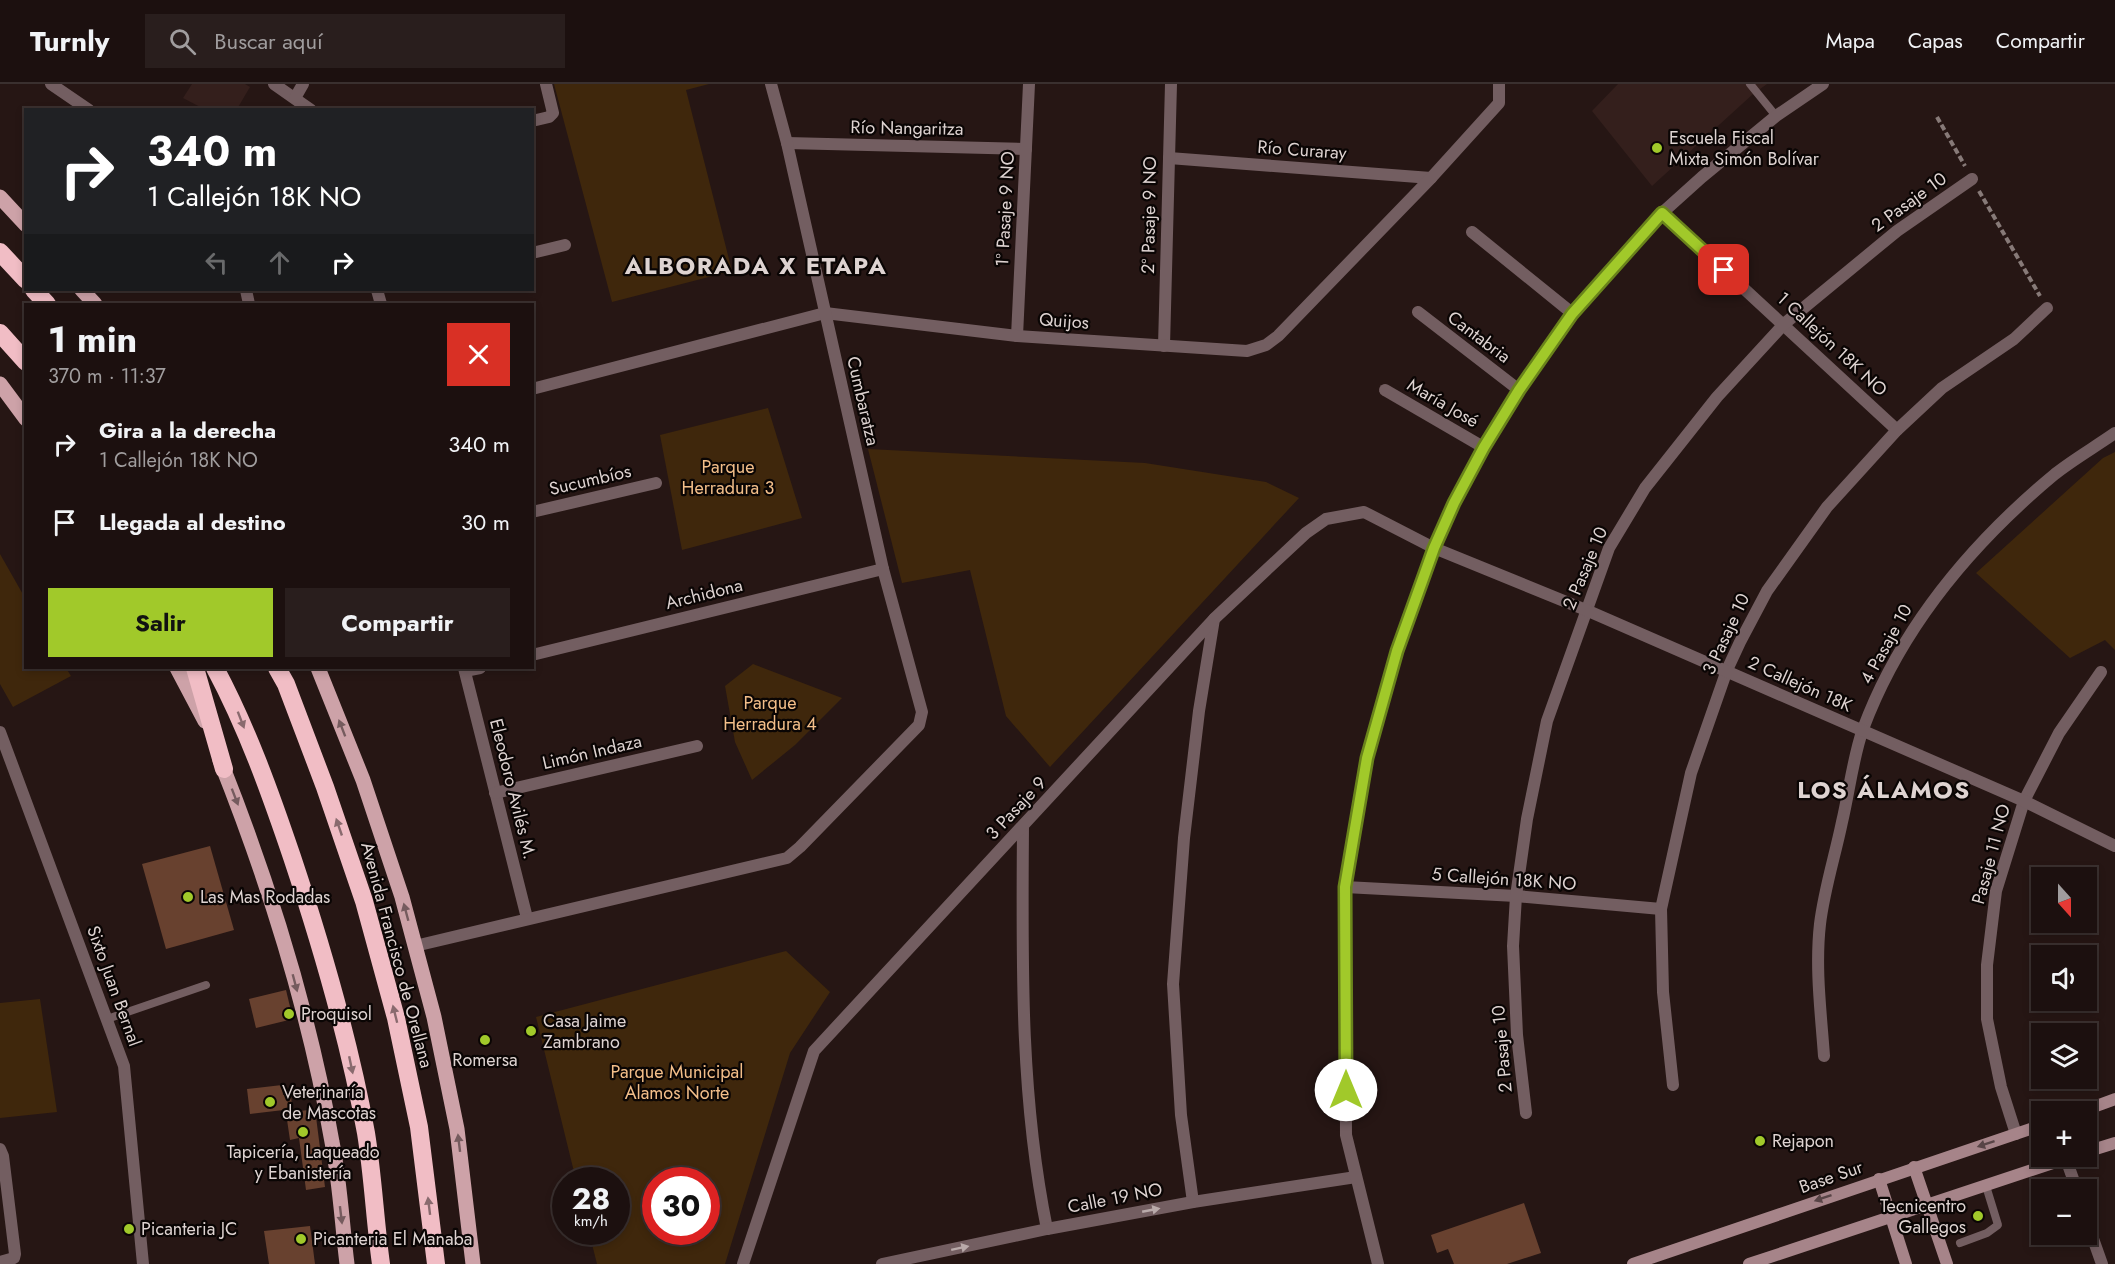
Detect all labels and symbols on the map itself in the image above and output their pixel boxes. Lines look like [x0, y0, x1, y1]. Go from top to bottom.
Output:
street label: Río Nangaritza [850, 114, 964, 142]
place label: Escuela Fiscal Mixta Simón Bolívar [1669, 125, 1820, 172]
street label: Río Curaray [1257, 134, 1348, 166]
marker: Escuela Fiscal Mixta Simón Bolívar [1650, 141, 1664, 155]
street label: 1º Pasaje 9 NO [989, 151, 1021, 267]
street label: 2º Pasaje 9 NO [1135, 156, 1163, 274]
street label: 2 Pasaje 10 [1866, 166, 1952, 238]
pin [1698, 244, 1749, 295]
district label: ALBORADA X ETAPA [624, 248, 887, 283]
street label: 1 Callejón 18K NO [1771, 286, 1893, 402]
street label: Cantabria [1442, 305, 1516, 369]
street label: Quijos [1038, 306, 1090, 336]
street label: Cumbaratza [840, 354, 886, 448]
street label: María José [1402, 372, 1484, 434]
park label: Parque Herradura 3 [682, 454, 775, 501]
street label: Sucumbíos [546, 458, 634, 502]
street label: 2 Pasaje 10 [1556, 522, 1614, 613]
street label: Archidona [663, 572, 745, 616]
street label: 3 Pasaje 10 [1696, 589, 1756, 679]
street label: 4 Pasaje 10 [1853, 599, 1919, 689]
street label: 2 Callejón 18K [1744, 649, 1857, 719]
park label: Parque Herradura 4 [723, 690, 817, 737]
one-way arrow [237, 711, 246, 729]
street label: Eleodoro Avilés M. [483, 716, 543, 862]
one-way arrow [337, 719, 347, 737]
street label: Limón Indaza [540, 728, 644, 776]
street label: 3 Pasaje 9 [980, 770, 1052, 846]
district label: LOS ÁLAMOS [1797, 772, 1971, 807]
one-way arrow [231, 788, 240, 806]
street label: Pasaje 11 NO [1965, 801, 2017, 907]
one-way arrow [334, 818, 344, 836]
street label: Avenida Francisco de Orellana [354, 839, 440, 1071]
street label: 5 Callejón 18K NO [1431, 861, 1577, 897]
north arrow [2031, 867, 2097, 933]
place label: Las Mas Rodadas [200, 884, 330, 910]
marker: Las Mas Rodadas [181, 890, 195, 904]
one-way arrow [401, 903, 410, 921]
street label: Sixto Juan Bernal [80, 922, 148, 1050]
one-way arrow [291, 974, 300, 992]
place label: Proquisol [301, 1001, 372, 1027]
street label: 2 Pasaje 10 [1485, 1004, 1519, 1094]
one-way arrow [389, 1005, 399, 1023]
marker: Proquisol [282, 1007, 296, 1021]
place label: Casa Jaime Zambrano [543, 1008, 626, 1055]
marker: Casa Jaime Zambrano [524, 1024, 538, 1038]
marker: Romersa [478, 1033, 492, 1047]
place label: Romersa [452, 1047, 518, 1073]
one-way arrow [347, 1056, 356, 1075]
position arrow [1314, 1058, 1378, 1122]
park label: Parque Municipal Alamos Norte [611, 1059, 743, 1106]
place label: Veterinaría de Mascotas [282, 1079, 376, 1126]
marker: Veterinaría de Mascotas [263, 1095, 277, 1109]
marker: Tapicería, Laqueado y Ebanistería [296, 1125, 310, 1139]
place label: Rejapon [1772, 1128, 1834, 1154]
one-way arrow [454, 1134, 464, 1153]
marker: Rejapon [1753, 1134, 1767, 1148]
place label: Tapicería, Laqueado y Ebanistería [227, 1139, 380, 1186]
one-way arrow [1977, 1140, 1995, 1149]
street label: Base Sur [1796, 1154, 1867, 1200]
speed limit sign: 30 [642, 1167, 720, 1245]
street label: Calle 19 NO [1065, 1176, 1165, 1220]
place label: Tecnicentro Gallegos [1880, 1193, 1966, 1240]
one-way arrow [1814, 1194, 1832, 1204]
one-way arrow [424, 1196, 434, 1215]
one-way arrow [336, 1205, 346, 1224]
one-way arrow [1142, 1205, 1161, 1214]
marker: Tecnicentro Gallegos [1971, 1209, 1985, 1223]
place label: Picanteria JC [141, 1216, 237, 1242]
marker: Picanteria JC [122, 1222, 136, 1236]
place label: Picanteria El Manaba [313, 1226, 472, 1252]
marker: Picanteria El Manaba [294, 1232, 308, 1246]
one-way arrow [950, 1242, 969, 1252]

